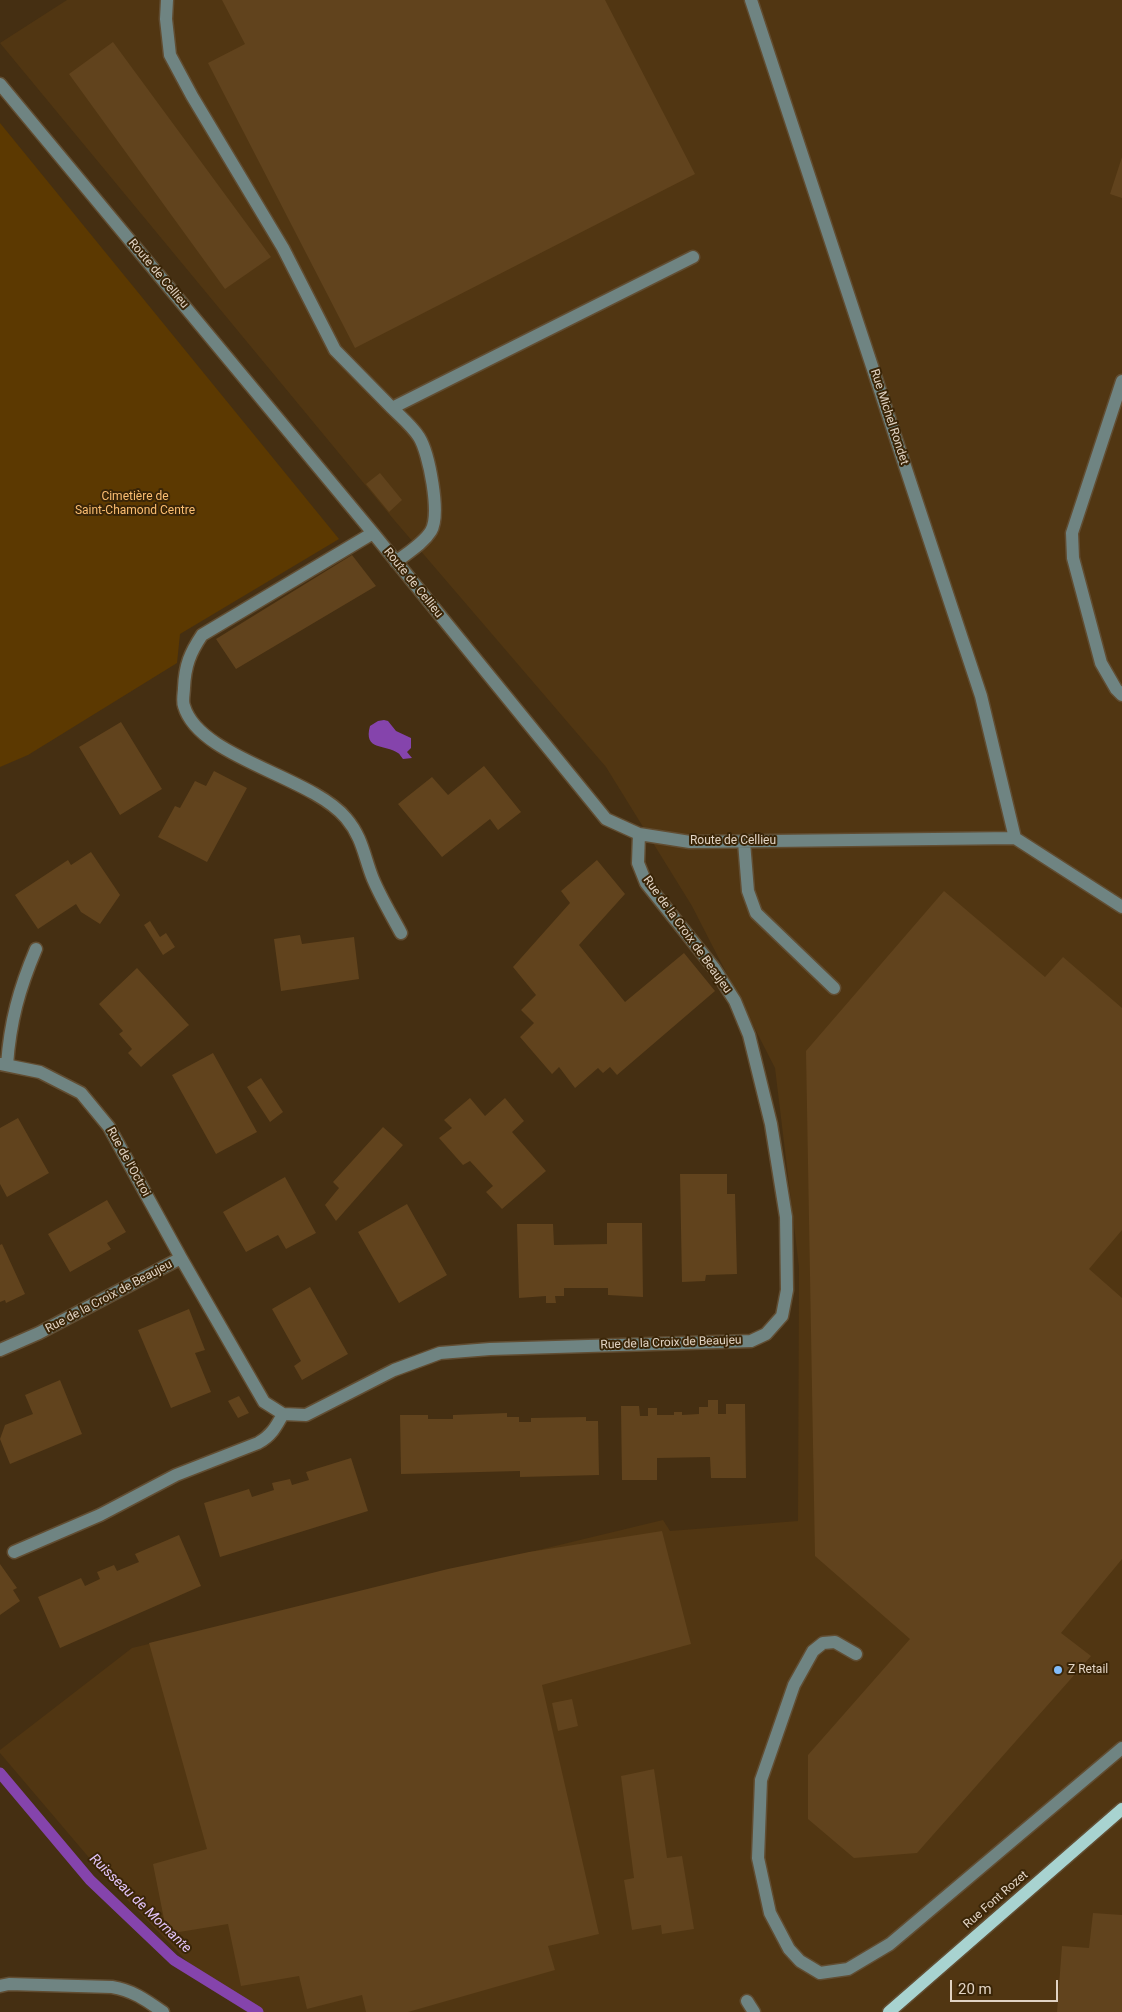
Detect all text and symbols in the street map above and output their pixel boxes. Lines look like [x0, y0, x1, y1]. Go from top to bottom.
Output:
street label: Route de Cellieu [125, 236, 191, 312]
street label: Rue Michel Rondet [867, 367, 911, 467]
park label: Cimetière de Saint-Chamond Centre [75, 490, 195, 518]
street label: Route de Cellieu [380, 545, 446, 621]
street label: Route de Cellieu [690, 834, 776, 848]
street label: Rue de la Croix de Beaujeu [640, 874, 734, 996]
street label: Rue de l'Octroi [103, 1125, 153, 1199]
street label: Rue de la Croix de Beaujeu [43, 1257, 175, 1337]
street label: Rue de la Croix de Beaujeu [600, 1333, 742, 1353]
place label: Z Retail [1068, 1663, 1108, 1677]
marker: Z Retail [1052, 1664, 1064, 1676]
water label: Ruisseau de Mornante [86, 1851, 194, 1957]
street label: Rue Font Rozet [961, 1868, 1031, 1932]
scale bar [952, 1970, 1060, 2002]
text: 20 m [958, 1980, 992, 1998]

